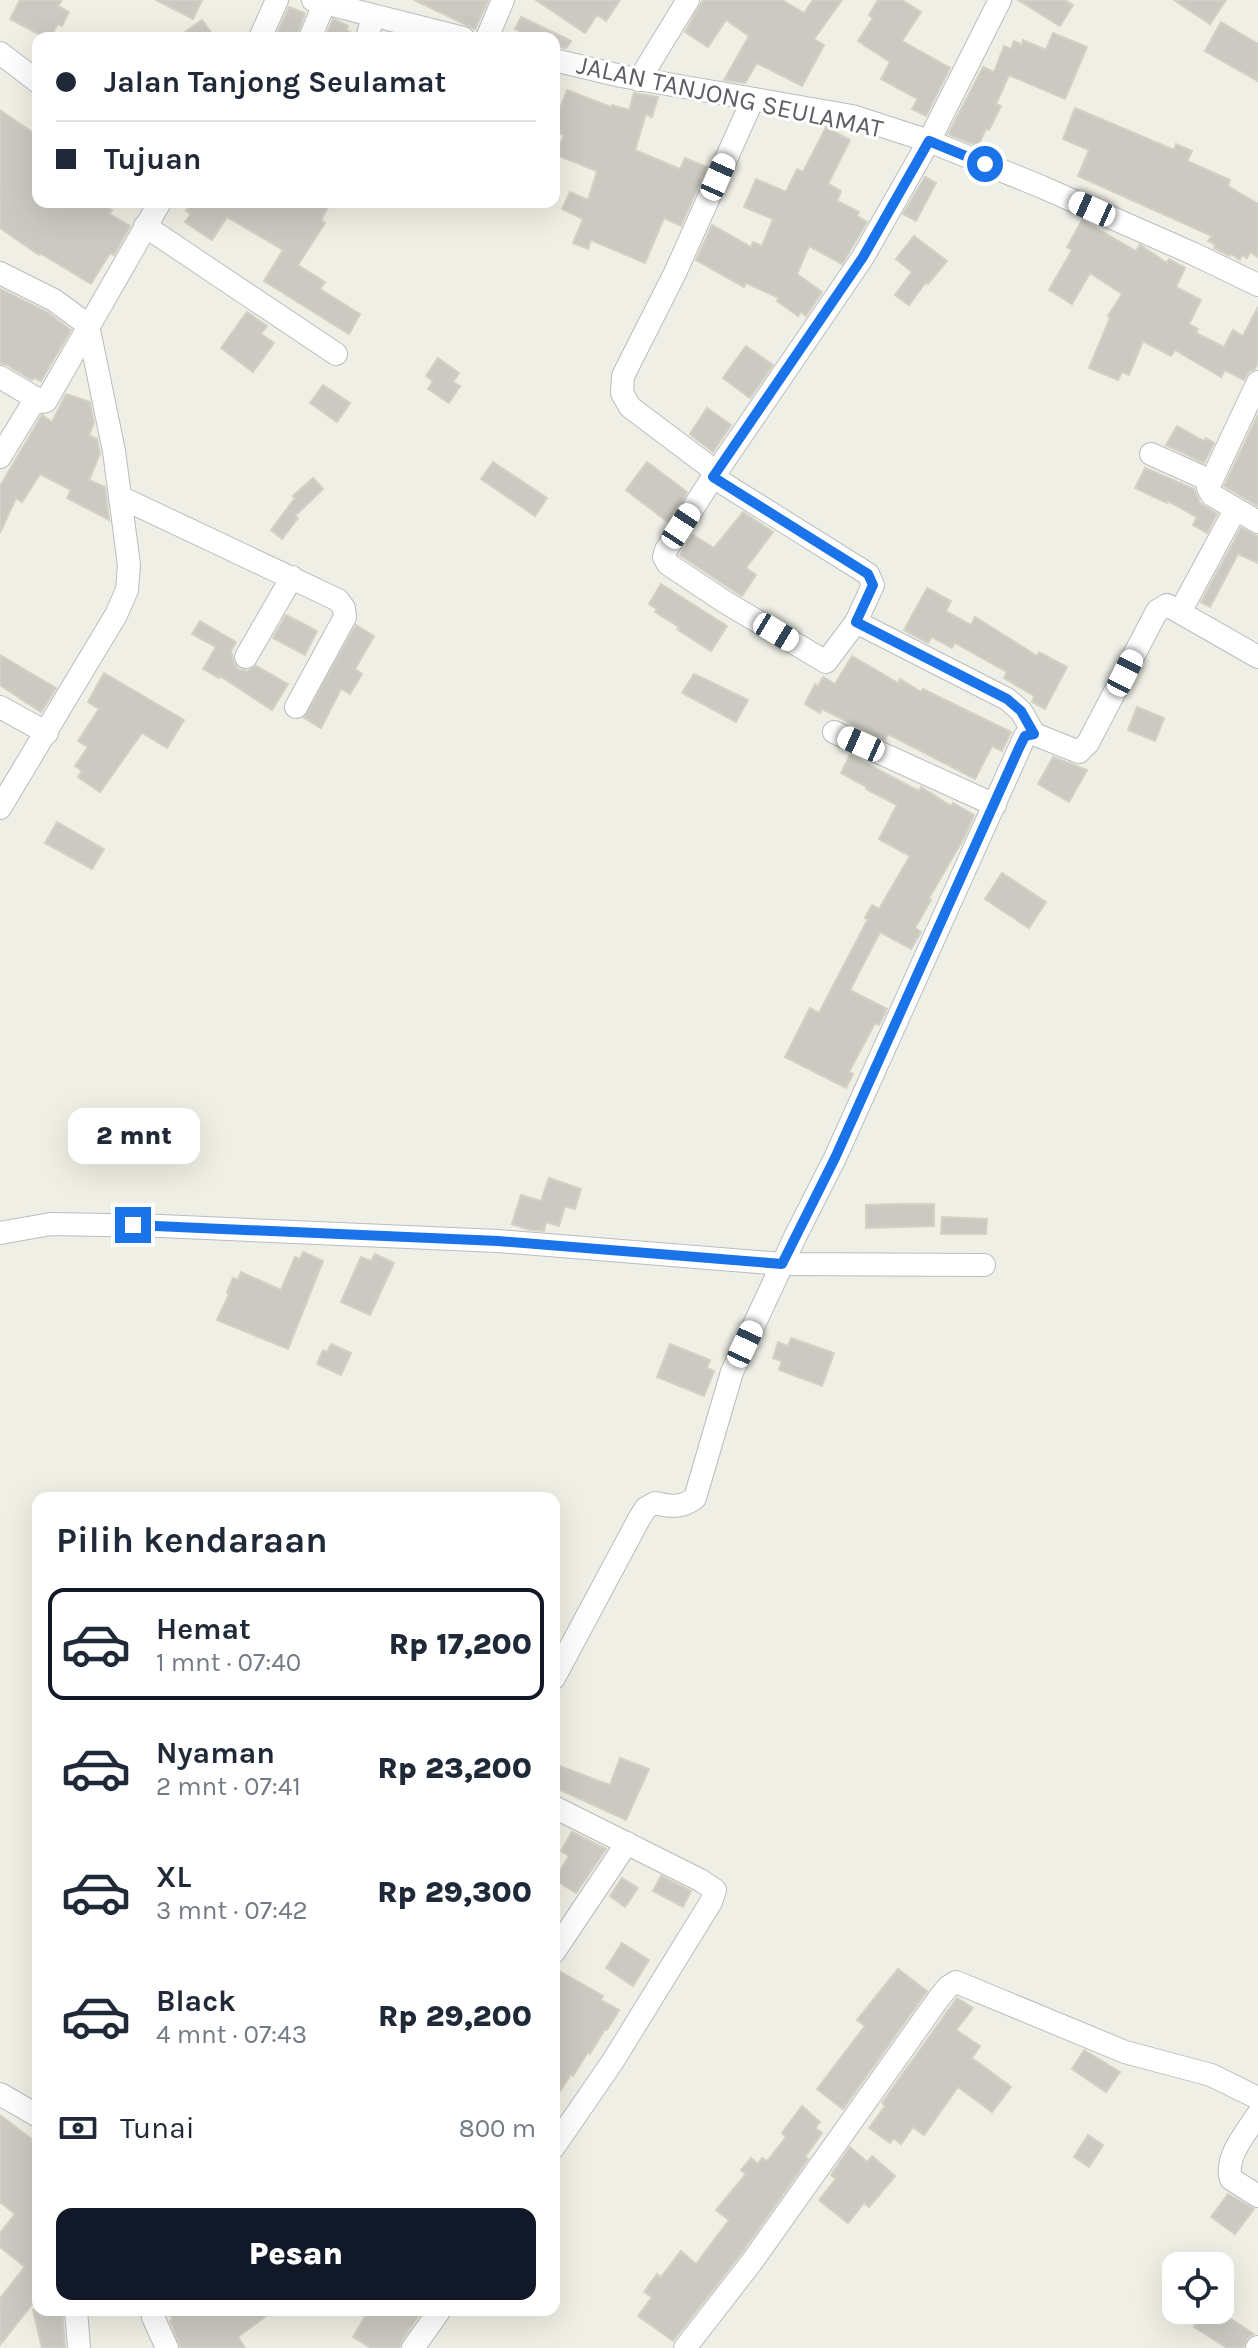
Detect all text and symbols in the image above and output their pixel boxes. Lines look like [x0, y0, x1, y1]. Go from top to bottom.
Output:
street label: JALAN TANJONG SEULAMAT [574, 49, 886, 145]
text: Jalan Tanjong Seulamat [104, 64, 446, 100]
text: Tujuan [104, 141, 201, 177]
route start [967, 146, 1003, 182]
car [697, 150, 739, 204]
car [1065, 188, 1119, 230]
car [658, 499, 704, 553]
car [749, 609, 803, 655]
car [1103, 646, 1147, 700]
car [834, 723, 888, 765]
callout: 2 mnt [67, 1109, 199, 1165]
text: 2 mnt [96, 1120, 172, 1151]
route end [115, 1207, 151, 1243]
car [724, 1317, 766, 1371]
text: Pilih kendaraan [56, 1519, 328, 1561]
icon: car [60, 1608, 132, 1680]
text: Hemat [156, 1611, 251, 1647]
text: Rp 17,200 [389, 1626, 532, 1662]
text: 1 mnt · 07:40 [156, 1647, 301, 1678]
icon: car [60, 1732, 132, 1804]
text: Nyaman [156, 1735, 275, 1771]
text: Rp 23,200 [378, 1750, 532, 1786]
text: 2 mnt · 07:41 [156, 1771, 301, 1802]
icon: car [60, 1856, 132, 1928]
text: XL [156, 1859, 191, 1895]
text: Rp 29,300 [377, 1874, 532, 1910]
text: 3 mnt · 07:42 [156, 1895, 308, 1926]
icon: car [60, 1980, 132, 2052]
text: Black [156, 1983, 236, 2019]
text: Rp 29,200 [378, 1998, 532, 2034]
text: 4 mnt · 07:43 [156, 2019, 307, 2050]
icon: cash [56, 2106, 100, 2150]
text: Tunai [120, 2110, 195, 2146]
text: 800 m [459, 2113, 536, 2144]
button: Pesan [56, 2208, 536, 2300]
map controls [1162, 2252, 1234, 2324]
button: locate [1162, 2252, 1234, 2324]

